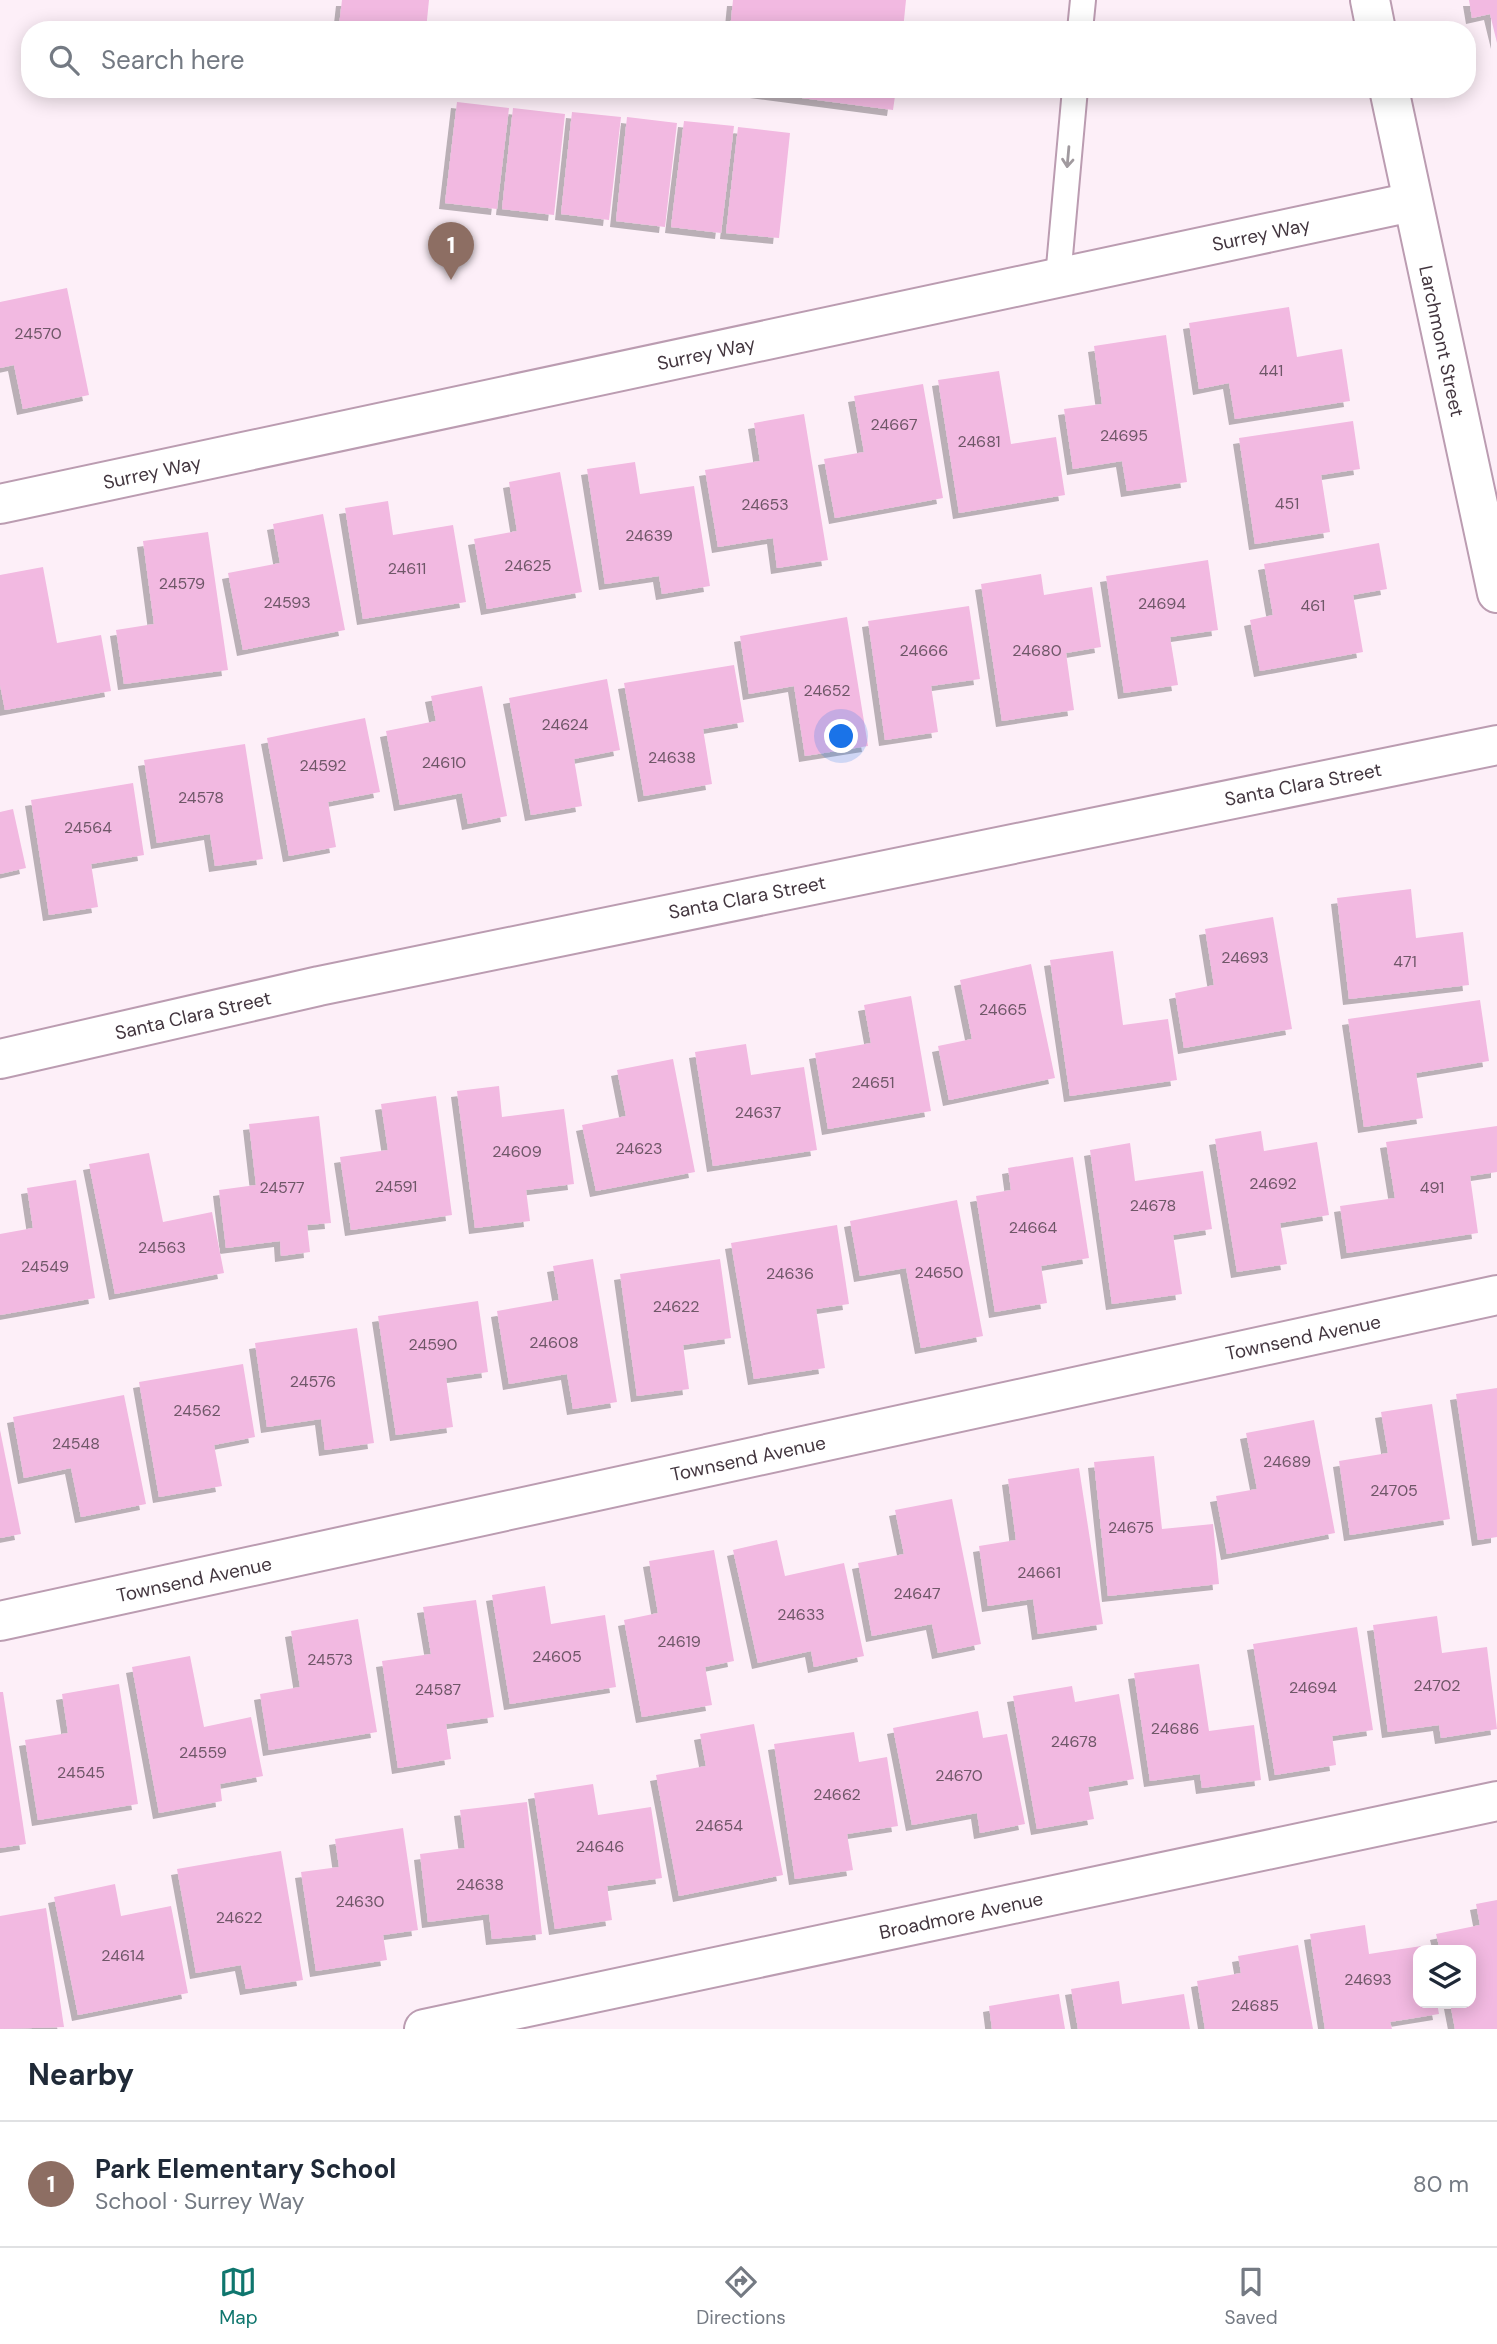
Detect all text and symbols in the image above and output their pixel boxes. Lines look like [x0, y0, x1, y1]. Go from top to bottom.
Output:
search box [21, 21, 1476, 98]
icon: search [45, 41, 83, 79]
text: Search here [101, 43, 244, 77]
one-way arrow [1062, 145, 1075, 168]
street label: Surrey Way [1210, 212, 1313, 257]
pin: 1 [428, 222, 474, 280]
street label: Larchmont Street [1413, 263, 1470, 419]
house number: 24570 [14, 323, 62, 344]
street label: Surrey Way [655, 331, 758, 376]
house number: 441 [1259, 360, 1283, 381]
house number: 24667 [871, 414, 917, 435]
house number: 24695 [1100, 425, 1148, 446]
house number: 24681 [957, 431, 1001, 452]
street label: Surrey Way [101, 450, 204, 495]
house number: 451 [1275, 493, 1299, 514]
house number: 24653 [741, 494, 789, 515]
house number: 24639 [625, 525, 673, 546]
house number: 24625 [504, 555, 552, 576]
house number: 24611 [388, 558, 426, 579]
house number: 24579 [159, 573, 205, 594]
house number: 24593 [263, 592, 311, 613]
house number: 24694 [1138, 593, 1186, 614]
house number: 461 [1301, 595, 1325, 616]
house number: 24666 [900, 640, 948, 661]
house number: 24680 [1012, 640, 1062, 661]
house number: 24652 [803, 680, 851, 701]
house number: 24624 [542, 714, 589, 735]
your location [824, 719, 858, 753]
house number: 24638 [648, 747, 696, 768]
house number: 24610 [422, 752, 466, 773]
house number: 24592 [300, 755, 346, 776]
street label: Santa Clara Street [1222, 757, 1384, 812]
house number: 24578 [178, 787, 224, 808]
house number: 24564 [64, 817, 112, 838]
street label: Santa Clara Street [666, 870, 828, 925]
house number: 24693 [1221, 947, 1269, 968]
house number: 471 [1393, 951, 1417, 972]
street label: Santa Clara Street [113, 985, 274, 1046]
house number: 24665 [979, 999, 1027, 1020]
house number: 24651 [851, 1072, 895, 1093]
house number: 24637 [735, 1102, 781, 1123]
house number: 24623 [616, 1138, 662, 1159]
house number: 24609 [492, 1141, 542, 1162]
house number: 24692 [1249, 1173, 1297, 1194]
house number: 24591 [375, 1176, 417, 1197]
house number: 24577 [259, 1177, 305, 1198]
house number: 491 [1420, 1177, 1444, 1198]
house number: 24678 [1130, 1195, 1176, 1216]
house number: 24664 [1009, 1217, 1058, 1238]
house number: 24563 [138, 1237, 186, 1258]
house number: 24549 [21, 1256, 69, 1277]
house number: 24650 [914, 1262, 964, 1283]
house number: 24636 [766, 1263, 814, 1284]
house number: 24622 [653, 1296, 699, 1317]
street label: Townsend Avenue [1223, 1309, 1383, 1366]
house number: 24608 [529, 1332, 579, 1353]
house number: 24590 [409, 1334, 458, 1355]
house number: 24576 [290, 1371, 336, 1392]
house number: 24562 [173, 1400, 221, 1421]
street label: Townsend Avenue [668, 1430, 828, 1487]
house number: 24548 [52, 1433, 100, 1454]
house number: 24689 [1263, 1451, 1311, 1472]
house number: 24705 [1370, 1480, 1418, 1501]
house number: 24675 [1108, 1517, 1154, 1538]
street label: Townsend Avenue [114, 1551, 274, 1608]
house number: 24661 [1017, 1562, 1061, 1583]
house number: 24647 [894, 1583, 940, 1604]
house number: 24633 [777, 1604, 825, 1625]
house number: 24619 [657, 1631, 701, 1652]
house number: 24605 [532, 1646, 582, 1667]
house number: 24573 [307, 1649, 353, 1670]
house number: 24702 [1414, 1675, 1460, 1696]
house number: 24694 [1289, 1677, 1337, 1698]
house number: 24587 [415, 1679, 461, 1700]
house number: 24686 [1151, 1718, 1199, 1739]
house number: 24678 [1051, 1731, 1097, 1752]
house number: 24559 [179, 1742, 227, 1763]
house number: 24545 [57, 1762, 105, 1783]
house number: 24670 [935, 1765, 983, 1786]
house number: 24662 [813, 1784, 861, 1805]
house number: 24654 [695, 1815, 743, 1836]
house number: 24646 [576, 1836, 624, 1857]
house number: 24638 [456, 1874, 504, 1895]
street label: Broadmore Avenue [877, 1886, 1045, 1945]
house number: 24630 [335, 1891, 385, 1912]
house number: 24622 [216, 1907, 262, 1928]
house number: 24614 [101, 1945, 145, 1966]
map controls [1413, 1945, 1476, 2008]
button: layers [1413, 1945, 1476, 2008]
house number: 24693 [1344, 1969, 1392, 1990]
house number: 24685 [1231, 1995, 1279, 2016]
text: Nearby [28, 2055, 134, 2094]
text: Park Elementary School [95, 2152, 396, 2186]
text: 1 [47, 2169, 55, 2199]
text: 80 m [1413, 2169, 1469, 2199]
text: School · Surrey Way [95, 2186, 305, 2216]
tab: Map [219, 2263, 258, 2330]
tab: Directions [696, 2263, 786, 2330]
tab: Saved [1224, 2263, 1278, 2330]

